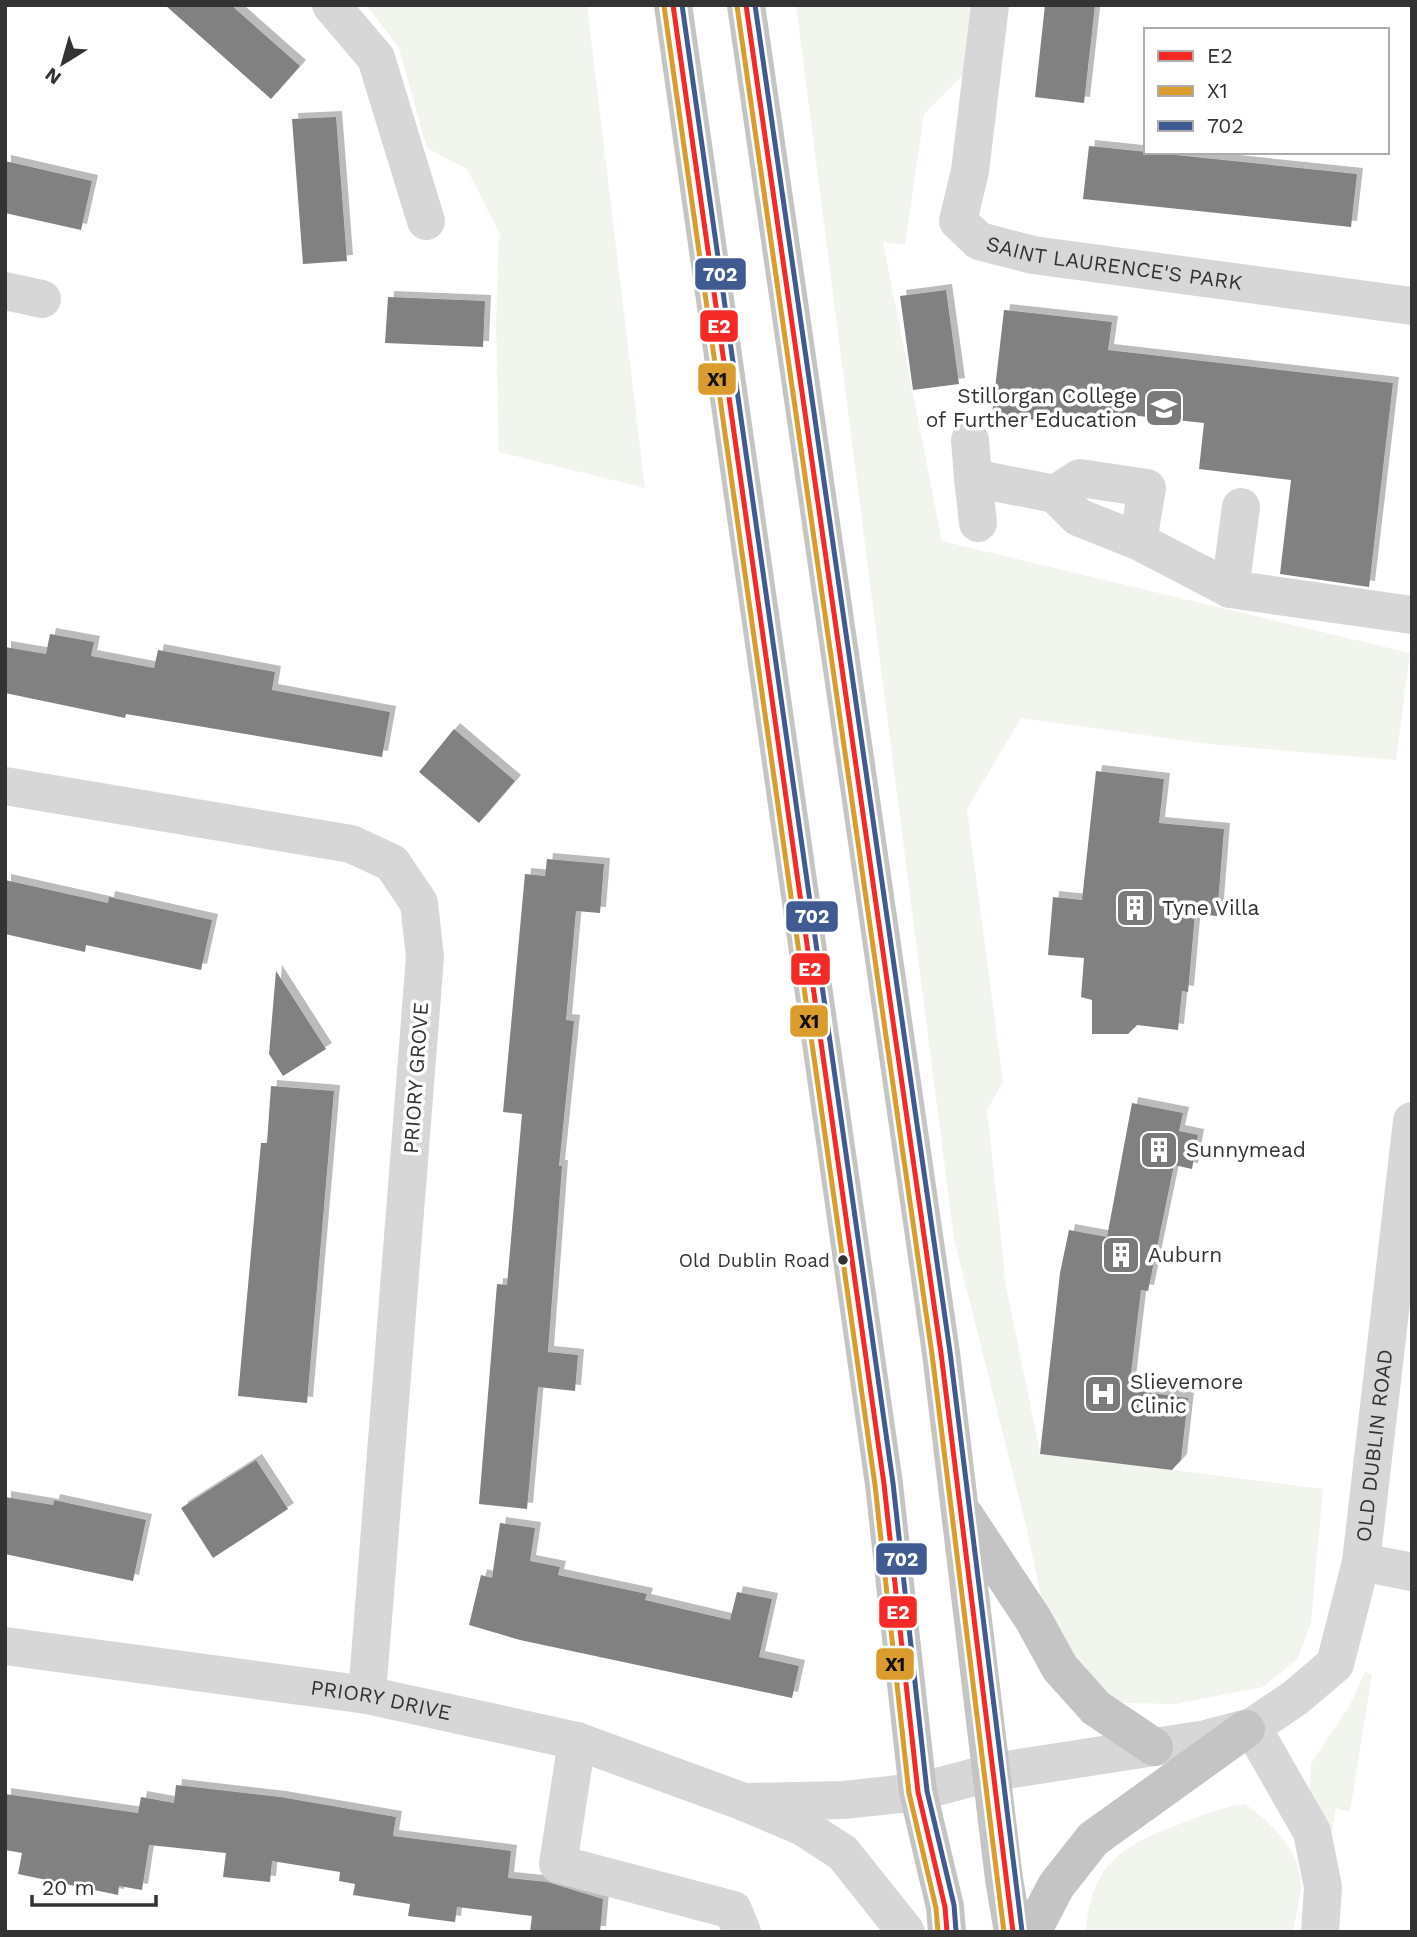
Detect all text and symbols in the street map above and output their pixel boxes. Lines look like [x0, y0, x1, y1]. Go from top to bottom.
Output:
north arrow [28, 28, 98, 98]
legend [1144, 28, 1389, 154]
text: E2 [1207, 43, 1233, 68]
text: N [41, 63, 66, 90]
text: X1 [1207, 78, 1228, 103]
text: 702 [1207, 113, 1244, 138]
street label: SAINT LAURENCE'S PARK [984, 230, 1244, 295]
line badge: 702 [694, 257, 747, 291]
text: 702 [703, 263, 737, 286]
line badge: E2 [699, 309, 739, 343]
text: E2 [707, 315, 731, 338]
line badge: X1 [697, 362, 737, 396]
text: X1 [707, 368, 727, 391]
place label: Stillorgan College of Further Education [926, 383, 1137, 432]
school or university icon: Stillorgan College of Further Education [1143, 387, 1185, 429]
building icon: Tyne Villa [1114, 887, 1156, 929]
place label: Tyne Villa [1162, 895, 1259, 920]
line badge: 702 [785, 900, 839, 933]
text: 702 [795, 905, 829, 928]
line badge: E2 [790, 952, 831, 986]
text: E2 [798, 958, 822, 981]
street label: PRIORY GROVE [398, 1001, 433, 1155]
line badge: X1 [789, 1004, 829, 1038]
text: X1 [799, 1010, 819, 1033]
building icon: Sunnymead [1138, 1129, 1180, 1171]
place label: Sunnymead [1186, 1137, 1306, 1162]
building icon: Auburn [1100, 1234, 1142, 1276]
place label: Auburn [1148, 1242, 1222, 1267]
place label: Old Dublin Road [679, 1249, 830, 1272]
marker: Old Dublin Road [836, 1253, 850, 1267]
street label: OLD DUBLIN ROAD [1350, 1348, 1398, 1543]
place label: Slievemore Clinic [1130, 1369, 1243, 1418]
hospital icon: Slievemore Clinic [1082, 1373, 1124, 1415]
line badge: 702 [875, 1542, 928, 1576]
text: 702 [884, 1548, 918, 1571]
line badge: E2 [878, 1595, 918, 1629]
text: E2 [886, 1601, 910, 1624]
line badge: X1 [875, 1647, 915, 1681]
text: X1 [885, 1653, 905, 1676]
street label: PRIORY DRIVE [309, 1675, 454, 1725]
scale bar [32, 1864, 156, 1908]
text: 20 m [42, 1875, 94, 1900]

